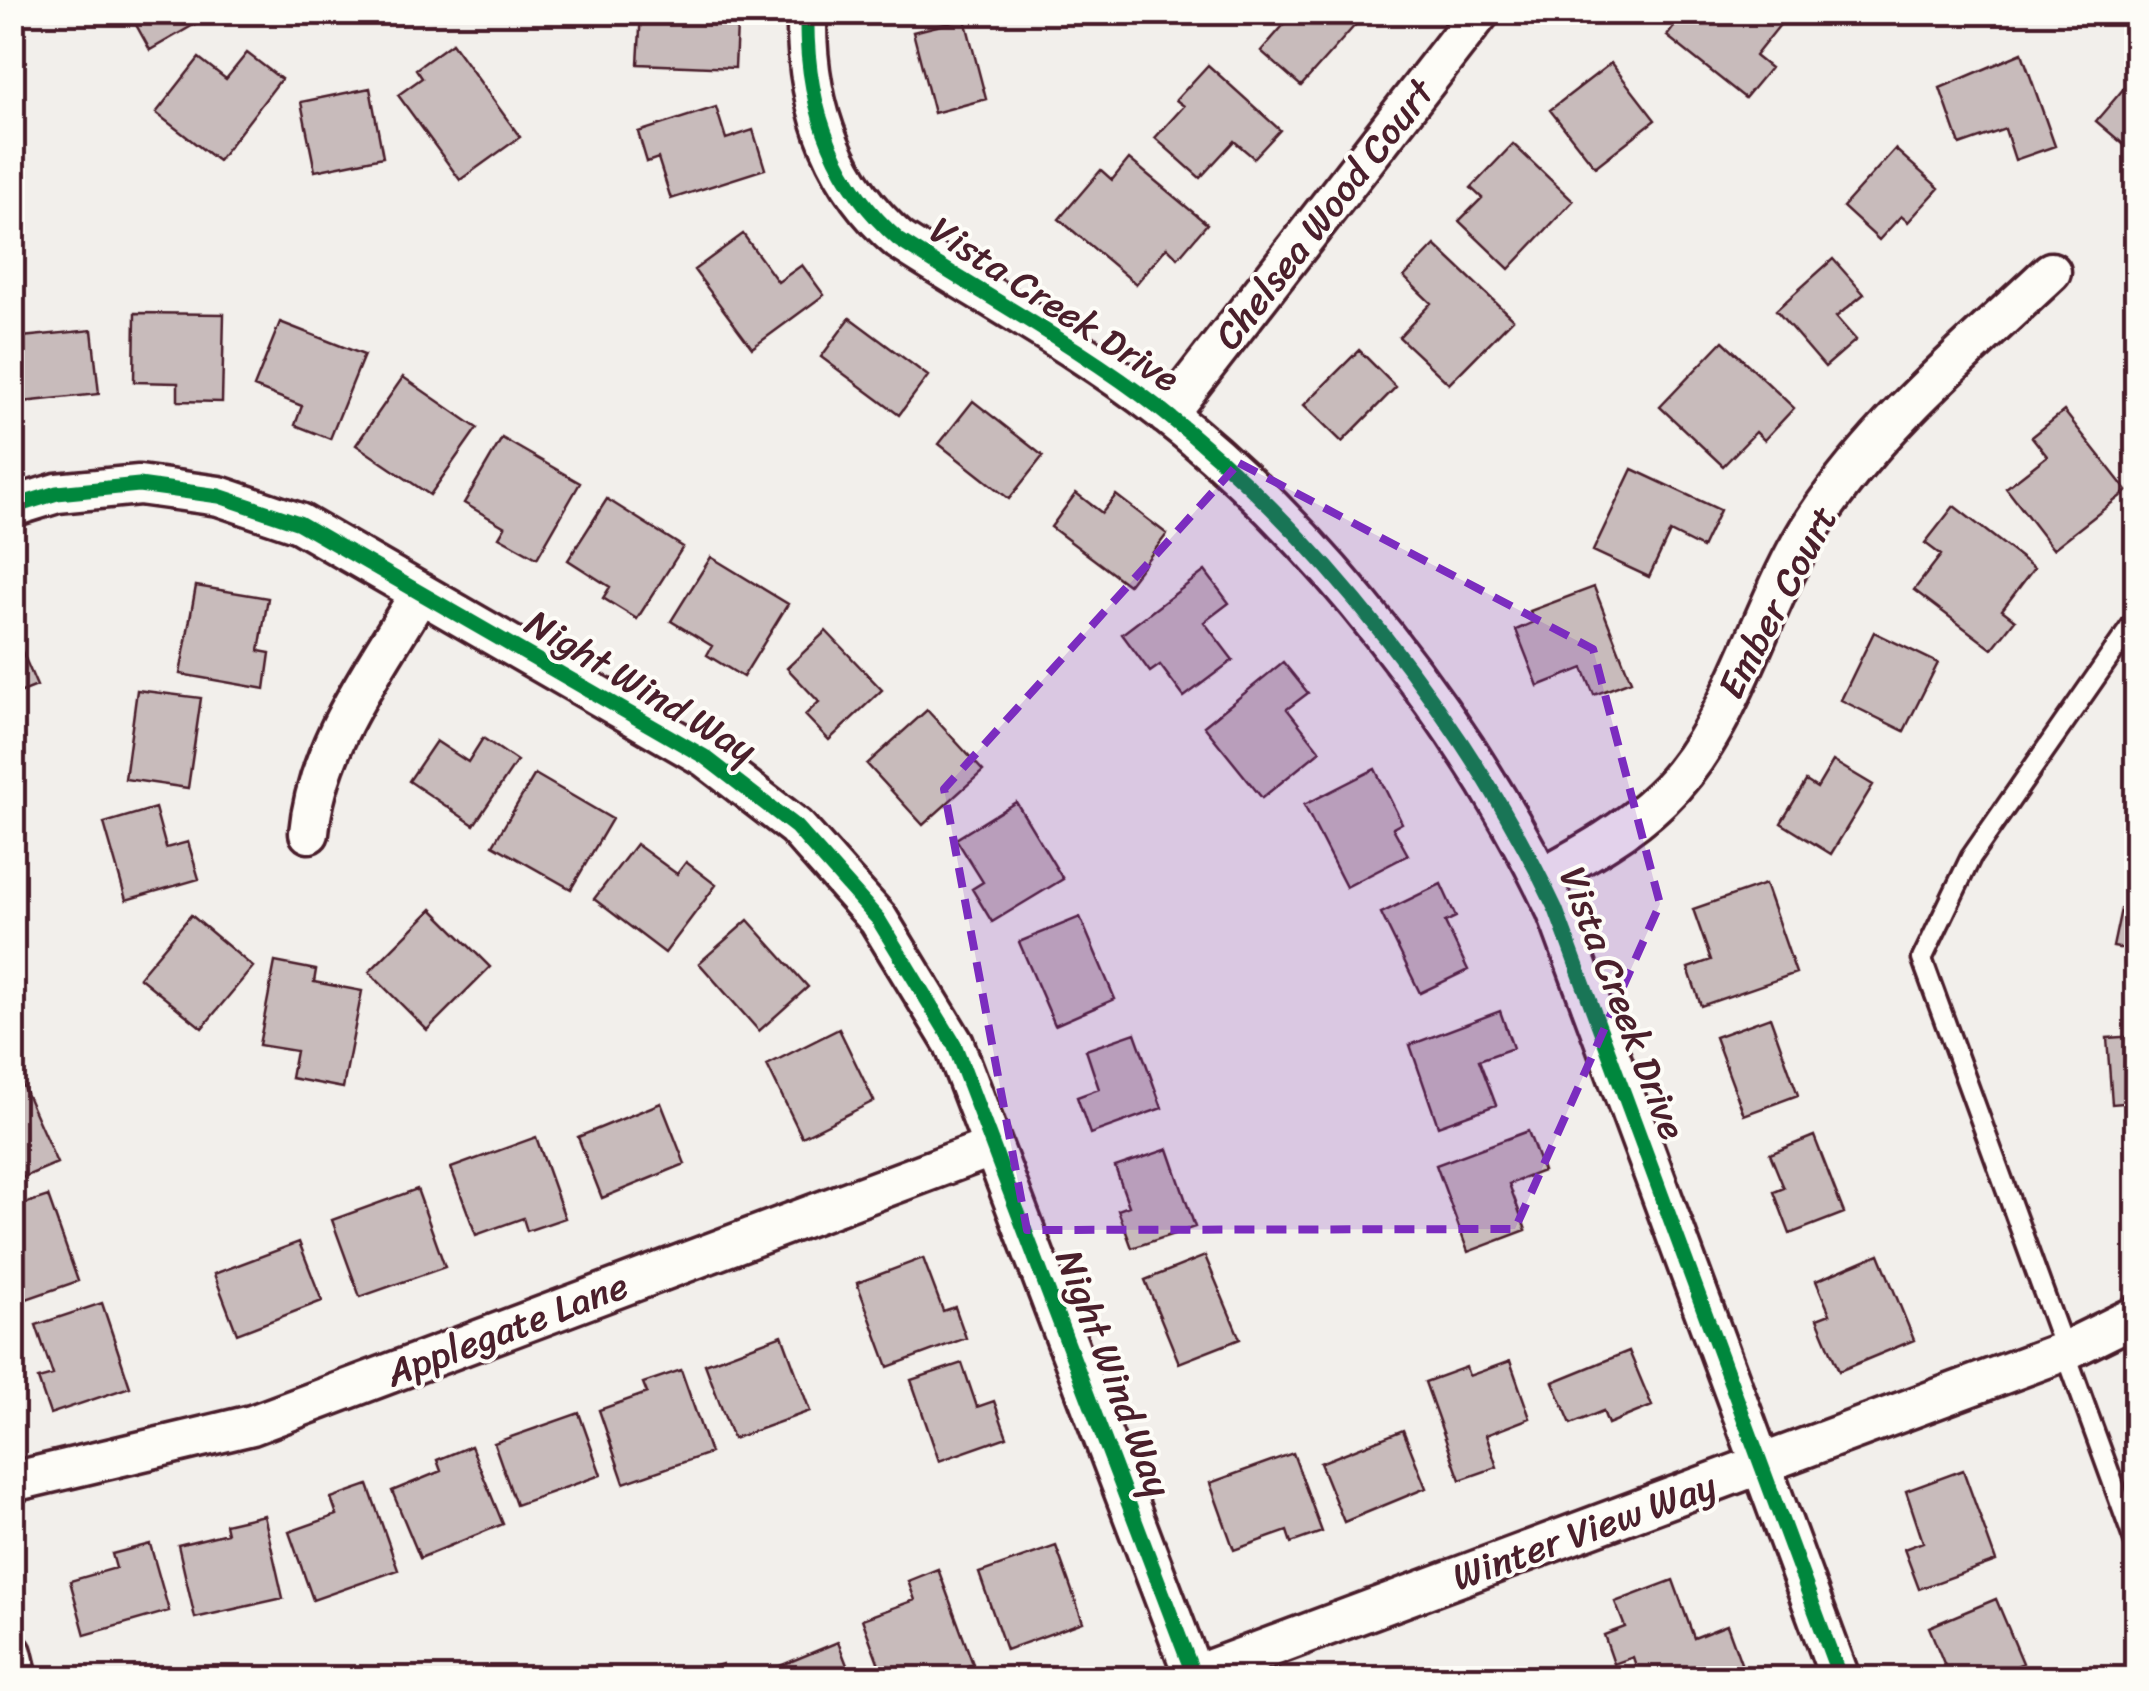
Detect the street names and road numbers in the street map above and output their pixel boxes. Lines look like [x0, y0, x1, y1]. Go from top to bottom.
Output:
street label: Chelsea Wood Court [1197, 62, 1453, 365]
street label: Vista Creek Drive [916, 198, 1194, 411]
street label: Ember Court [1698, 493, 1857, 711]
street label: Night Wind Way [512, 591, 770, 783]
street label: Vista Creek Drive [1540, 857, 1705, 1150]
street label: Night Wind Way [1036, 1239, 1192, 1507]
street label: Applegate Lane [375, 1252, 638, 1407]
street label: Winter View Way [1443, 1453, 1726, 1610]

